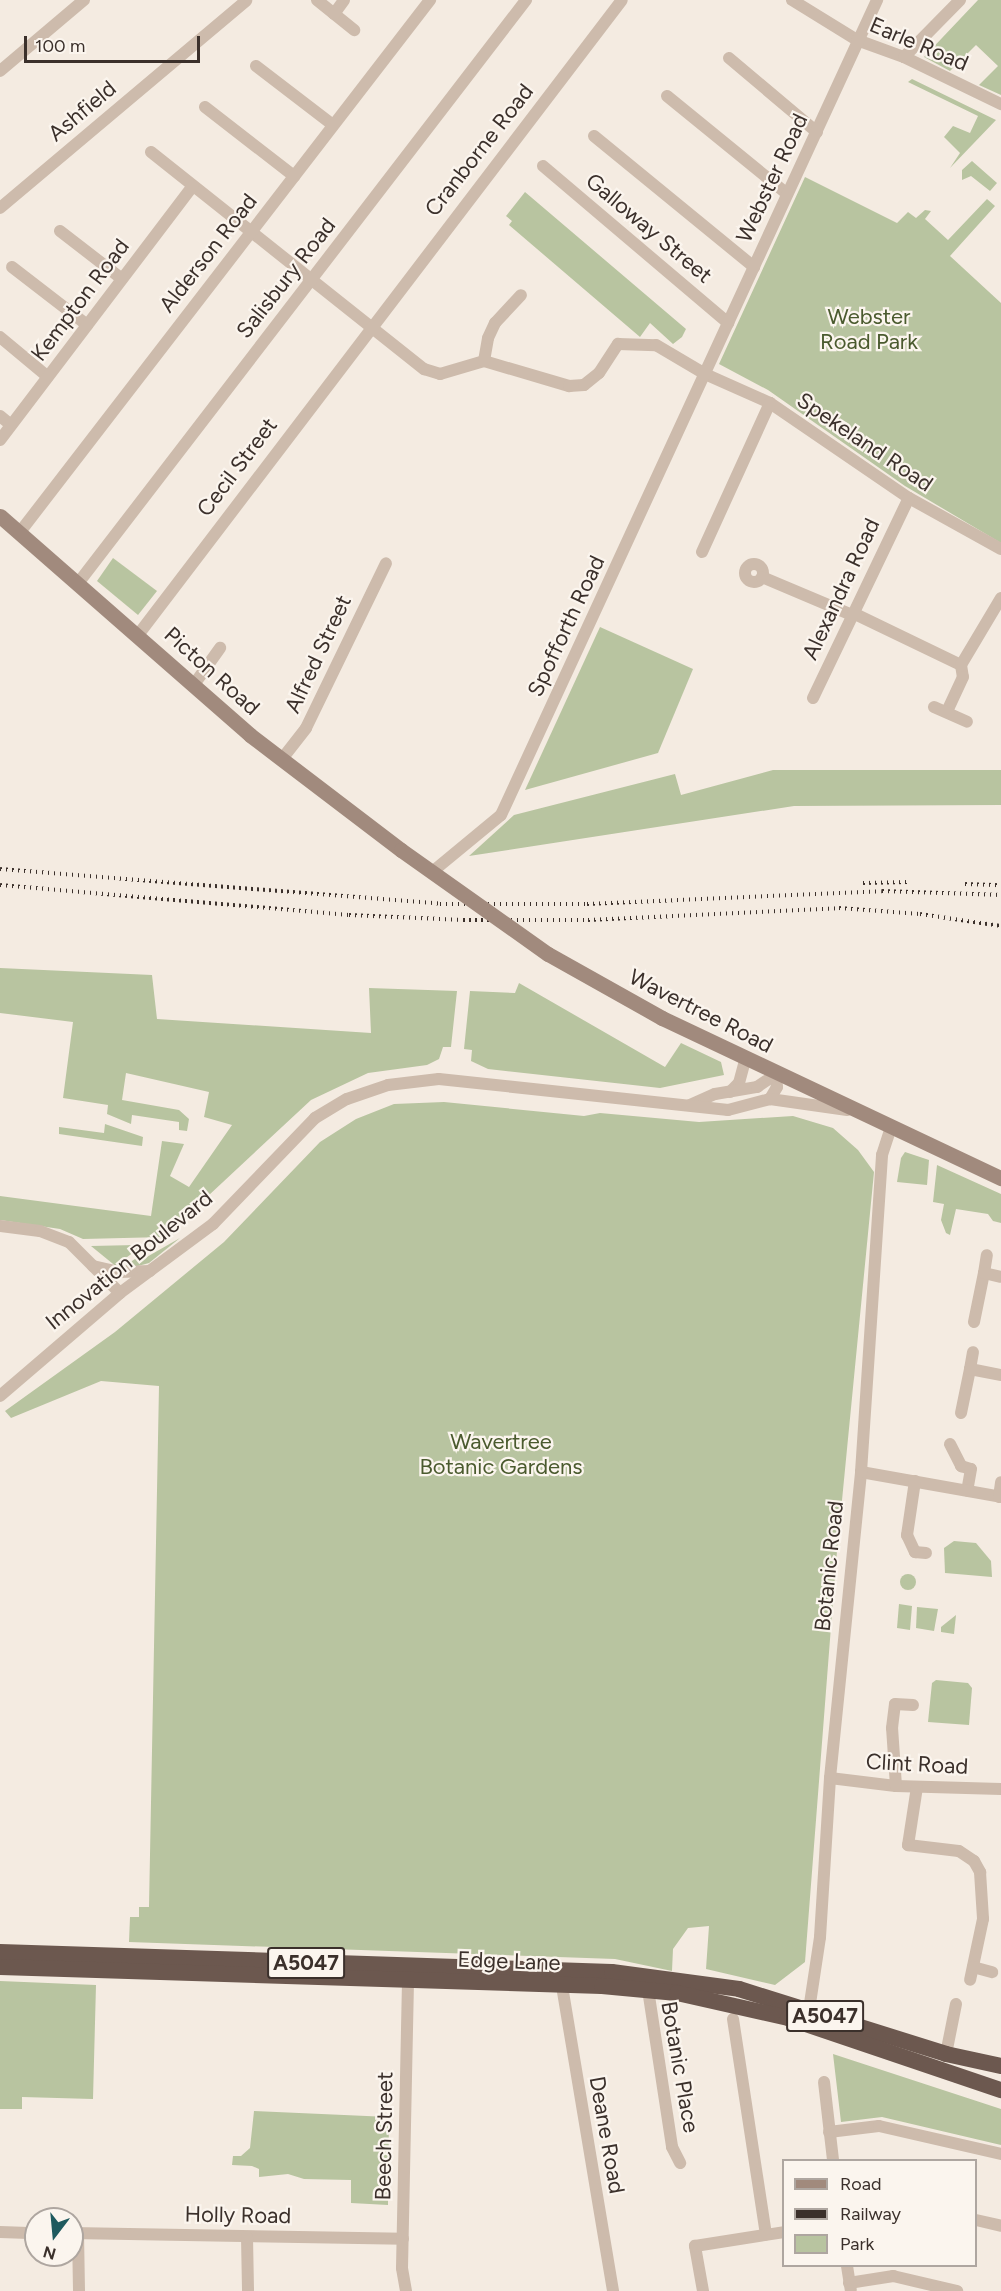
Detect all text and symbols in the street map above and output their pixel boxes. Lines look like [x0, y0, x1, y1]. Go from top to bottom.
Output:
street label: Earle Road [866, 11, 972, 77]
scale bar [27, 24, 202, 62]
text: 100 m [35, 35, 85, 57]
street label: Ashfield [43, 75, 121, 147]
street label: Cranborne Road [419, 79, 539, 221]
street label: Webster Road [731, 109, 813, 247]
street label: Galloway Street [580, 168, 718, 288]
street label: Alderson Road [153, 188, 263, 318]
street label: Salisbury Road [231, 213, 341, 343]
street label: Kempton Road [25, 234, 135, 366]
park label: Webster Road Park [820, 303, 918, 354]
street label: Spekeland Road [792, 387, 938, 497]
street label: Cecil Street [191, 412, 283, 522]
street label: Alexandra Road [797, 514, 885, 664]
street label: Spofforth Road [522, 551, 610, 701]
street label: Alfred Street [279, 591, 357, 717]
street label: Picton Road [159, 621, 265, 721]
street label: Wavertree Road [625, 963, 777, 1059]
street label: Innovation Boulevard [40, 1185, 218, 1335]
park label: Wavertree Botanic Gardens [419, 1428, 583, 1480]
street label: Botanic Road [809, 1499, 849, 1633]
street label: Clint Road [865, 1748, 969, 1780]
road number: A5047 [267, 1945, 345, 1981]
street label: Edge Lane [457, 1946, 561, 1976]
road number: A5047 [786, 1998, 864, 2034]
street label: Botanic Place [655, 1999, 705, 2135]
street label: Beech Street [370, 2071, 398, 2201]
street label: Deane Road [584, 2074, 630, 2196]
legend [782, 2159, 977, 2267]
text: Road [840, 2173, 881, 2195]
street label: Holly Road [184, 2201, 292, 2229]
text: Railway [840, 2203, 901, 2225]
north arrow [24, 2207, 84, 2267]
text: Park [840, 2233, 874, 2255]
text: N [41, 2242, 58, 2264]

